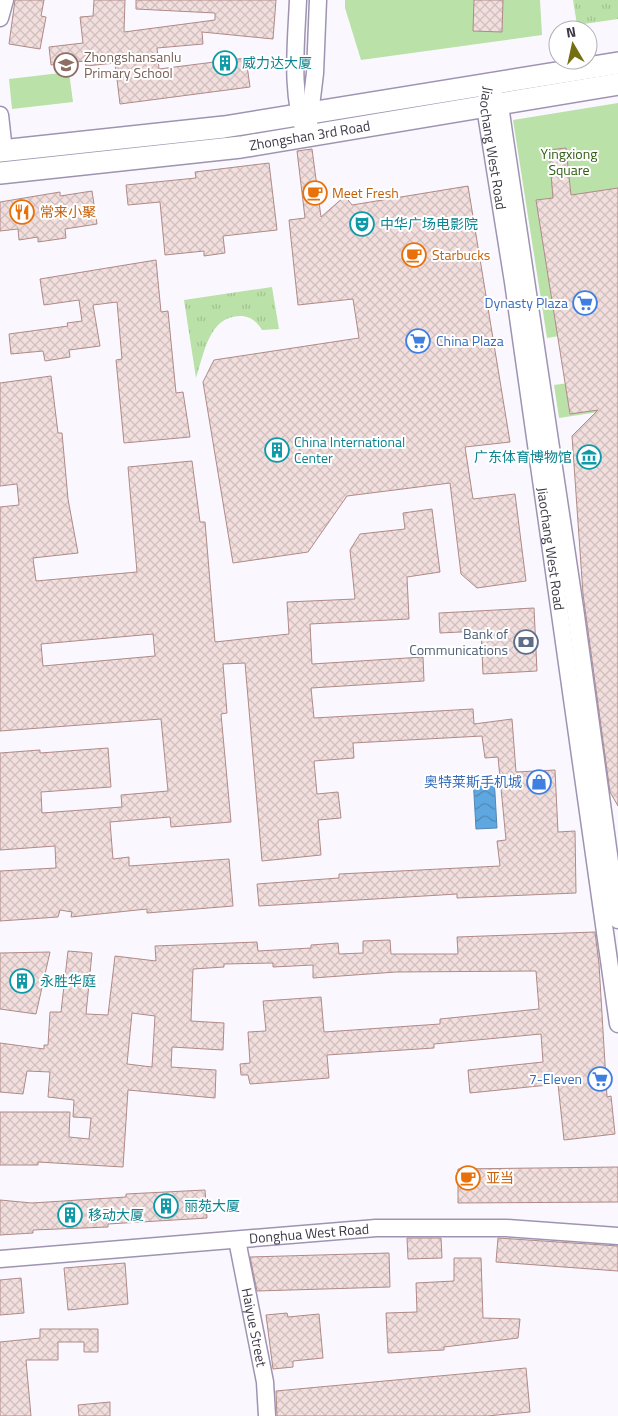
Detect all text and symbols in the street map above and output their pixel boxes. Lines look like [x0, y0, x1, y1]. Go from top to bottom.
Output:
north arrow [548, 20, 598, 70]
text: N [564, 21, 577, 43]
place label: Zhongshansanlu Primary School [84, 46, 181, 83]
building icon: 威力达大厦 [212, 50, 238, 76]
school or university icon: Zhongshansanlu Primary School [53, 52, 79, 78]
place label: 威力达大厦 [242, 52, 312, 73]
street label: Jiaochang West Road [475, 85, 512, 211]
street label: Zhongshan 3rd Road [248, 115, 372, 155]
park label: Yingxiong Square [541, 143, 597, 180]
cafe icon: Meet Fresh [302, 180, 328, 206]
place label: Meet Fresh [332, 182, 399, 203]
restaurant icon: 常来小聚 [9, 199, 35, 225]
place label: 常来小聚 [40, 201, 96, 222]
theatre icon: 中华广场电影院 [349, 211, 375, 237]
place label: 中华广场电影院 [380, 213, 478, 234]
cafe icon: Starbucks [401, 242, 427, 268]
place label: Starbucks [432, 244, 490, 265]
supermarket icon: Dynasty Plaza [572, 290, 598, 316]
place label: Dynasty Plaza [484, 292, 568, 313]
supermarket icon: China Plaza [405, 328, 431, 354]
place label: China Plaza [436, 330, 504, 351]
place label: China International Center [294, 431, 405, 468]
building icon: China International Center [264, 437, 290, 463]
museum icon: 广东体育博物馆 [576, 444, 602, 470]
place label: 广东体育博物馆 [474, 446, 572, 467]
street label: Jiaochang West Road [532, 486, 570, 612]
place label: Bank of Communications [409, 623, 508, 660]
bank icon: Bank of Communications [513, 629, 539, 655]
shop icon: 奥特莱斯手机城 [526, 769, 552, 795]
place label: 奥特莱斯手机城 [424, 771, 522, 792]
building icon: 永胜华庭 [9, 968, 35, 994]
place label: 永胜华庭 [40, 970, 96, 991]
supermarket icon: 7-Eleven [587, 1066, 613, 1092]
place label: 7-Eleven [529, 1068, 582, 1089]
cafe icon: 亚当 [455, 1165, 481, 1191]
place label: 亚当 [486, 1167, 514, 1188]
building icon: 丽苑大厦 [153, 1193, 179, 1219]
place label: 丽苑大厦 [184, 1195, 240, 1216]
building icon: 移动大厦 [57, 1202, 83, 1228]
place label: 移动大厦 [88, 1204, 144, 1225]
street label: Donghua West Road [248, 1218, 370, 1248]
street label: Haiyue Street [237, 1286, 273, 1369]

